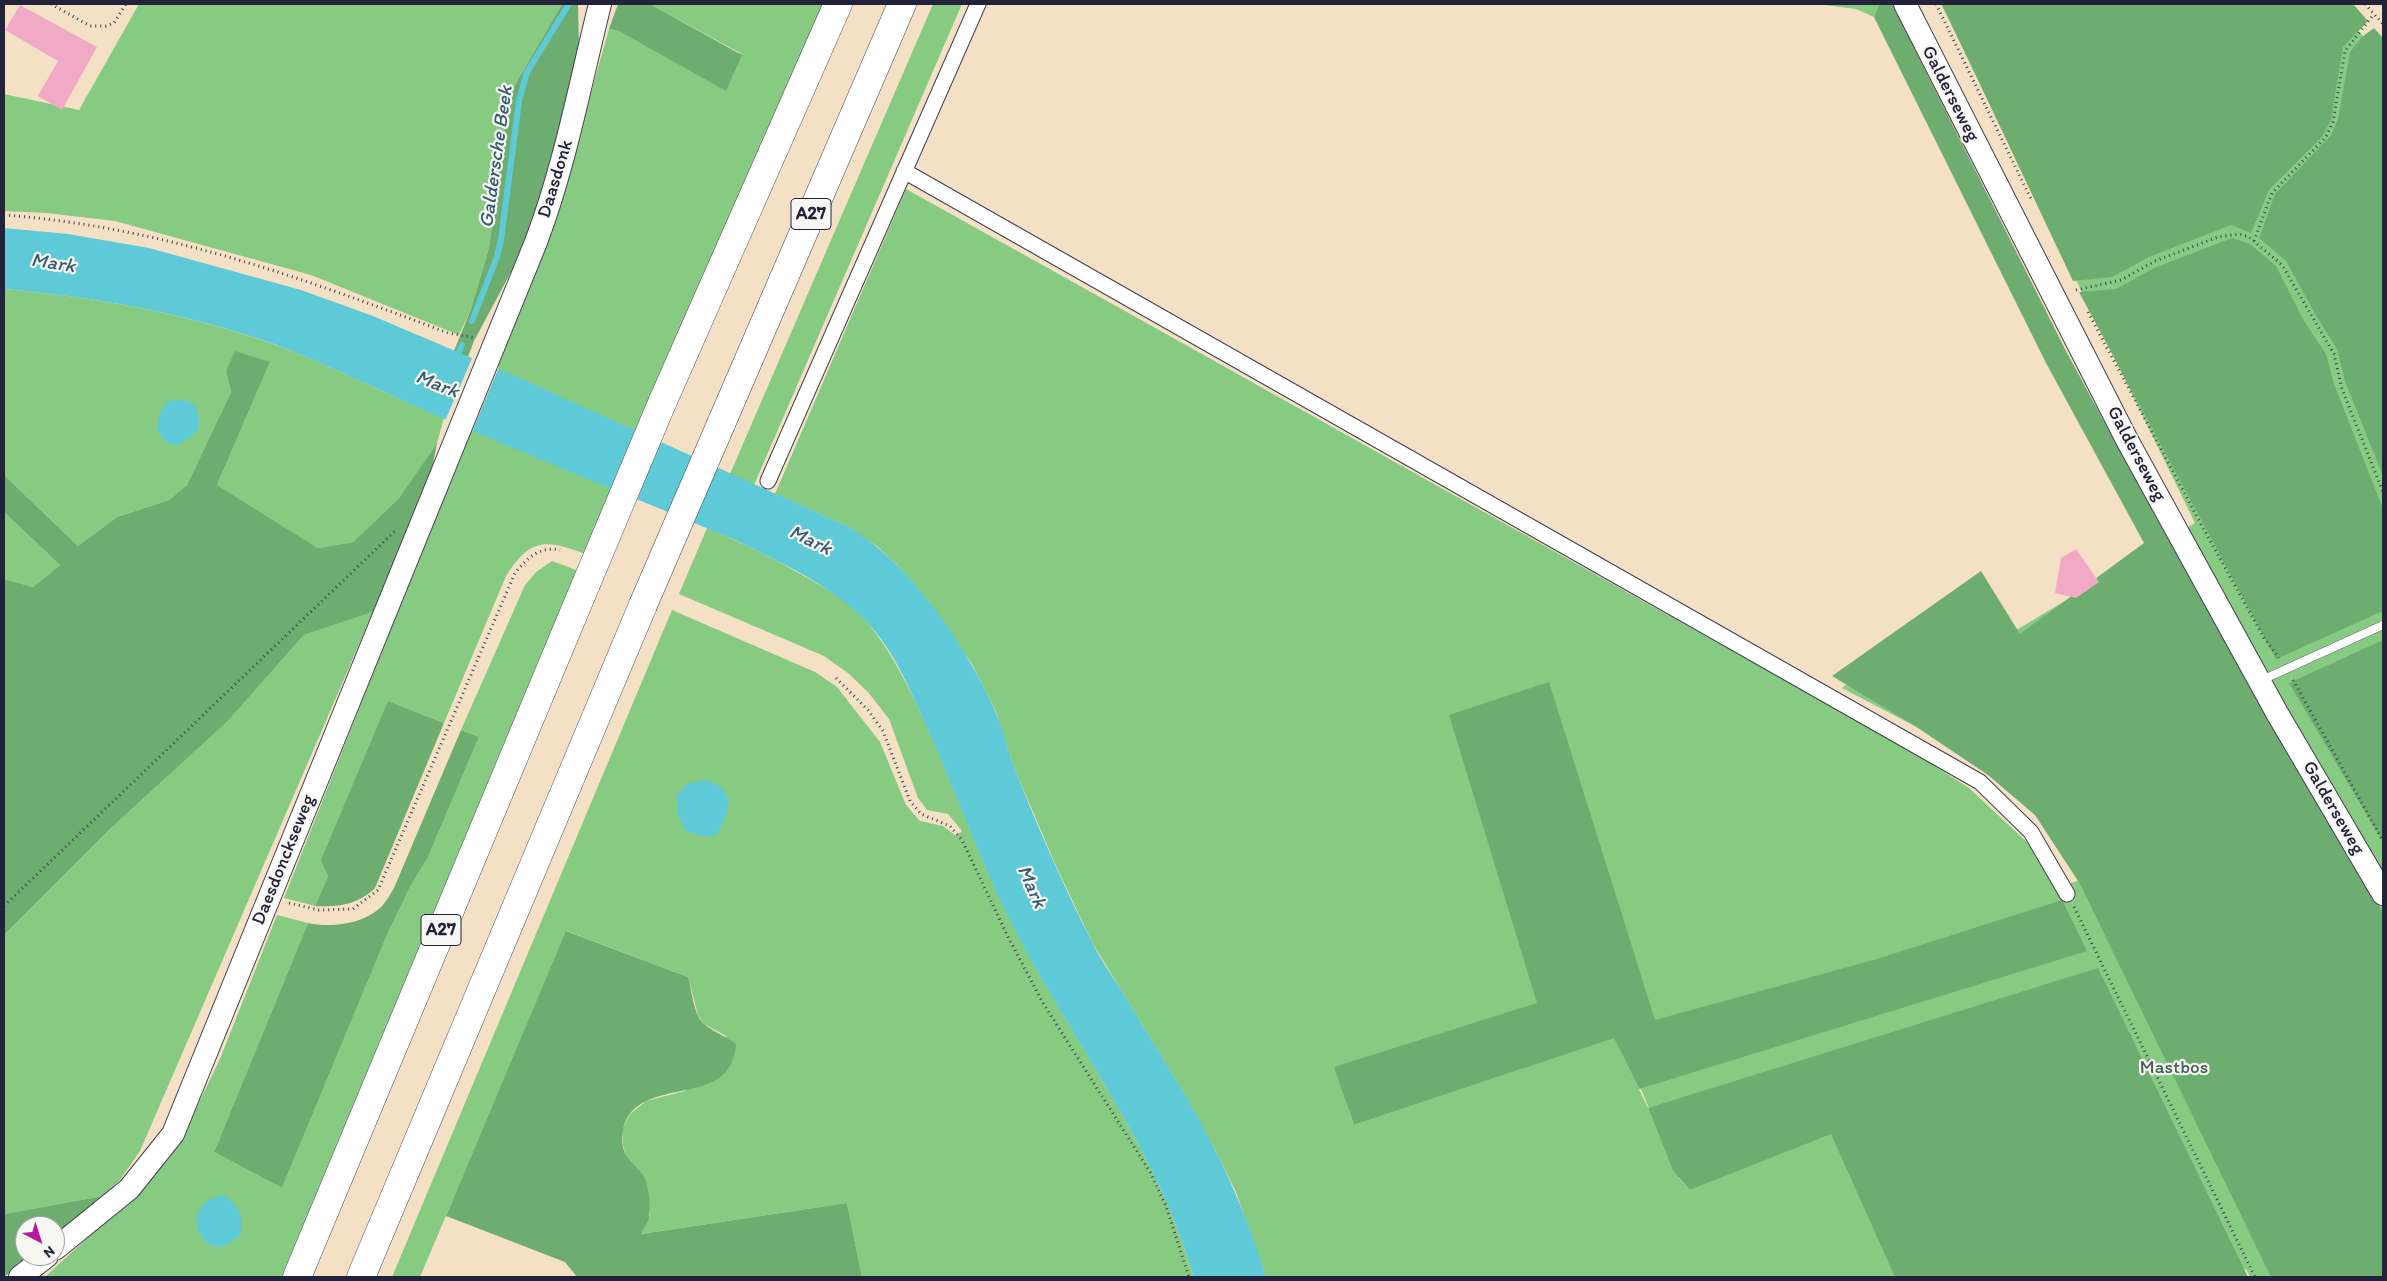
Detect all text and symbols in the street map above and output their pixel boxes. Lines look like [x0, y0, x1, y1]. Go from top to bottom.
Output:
street label: Galderseweg [1916, 42, 1984, 146]
water label: Galdersche Beek [475, 84, 519, 230]
street label: Daasdonk [533, 137, 579, 221]
road number: A27 [791, 198, 831, 230]
water label: Mark [29, 249, 77, 279]
water label: Mark [412, 366, 462, 404]
street label: Galderseweg [2101, 403, 2171, 505]
water label: Mark [785, 521, 835, 561]
street label: Galderseweg [2297, 757, 2369, 859]
street label: Daesdonckseweg [248, 792, 320, 928]
water label: Mark [1011, 862, 1051, 912]
road number: A27 [421, 914, 461, 946]
park label: Mastbos [2140, 1057, 2208, 1079]
north arrow [15, 1216, 65, 1266]
text: N [40, 1243, 58, 1262]

